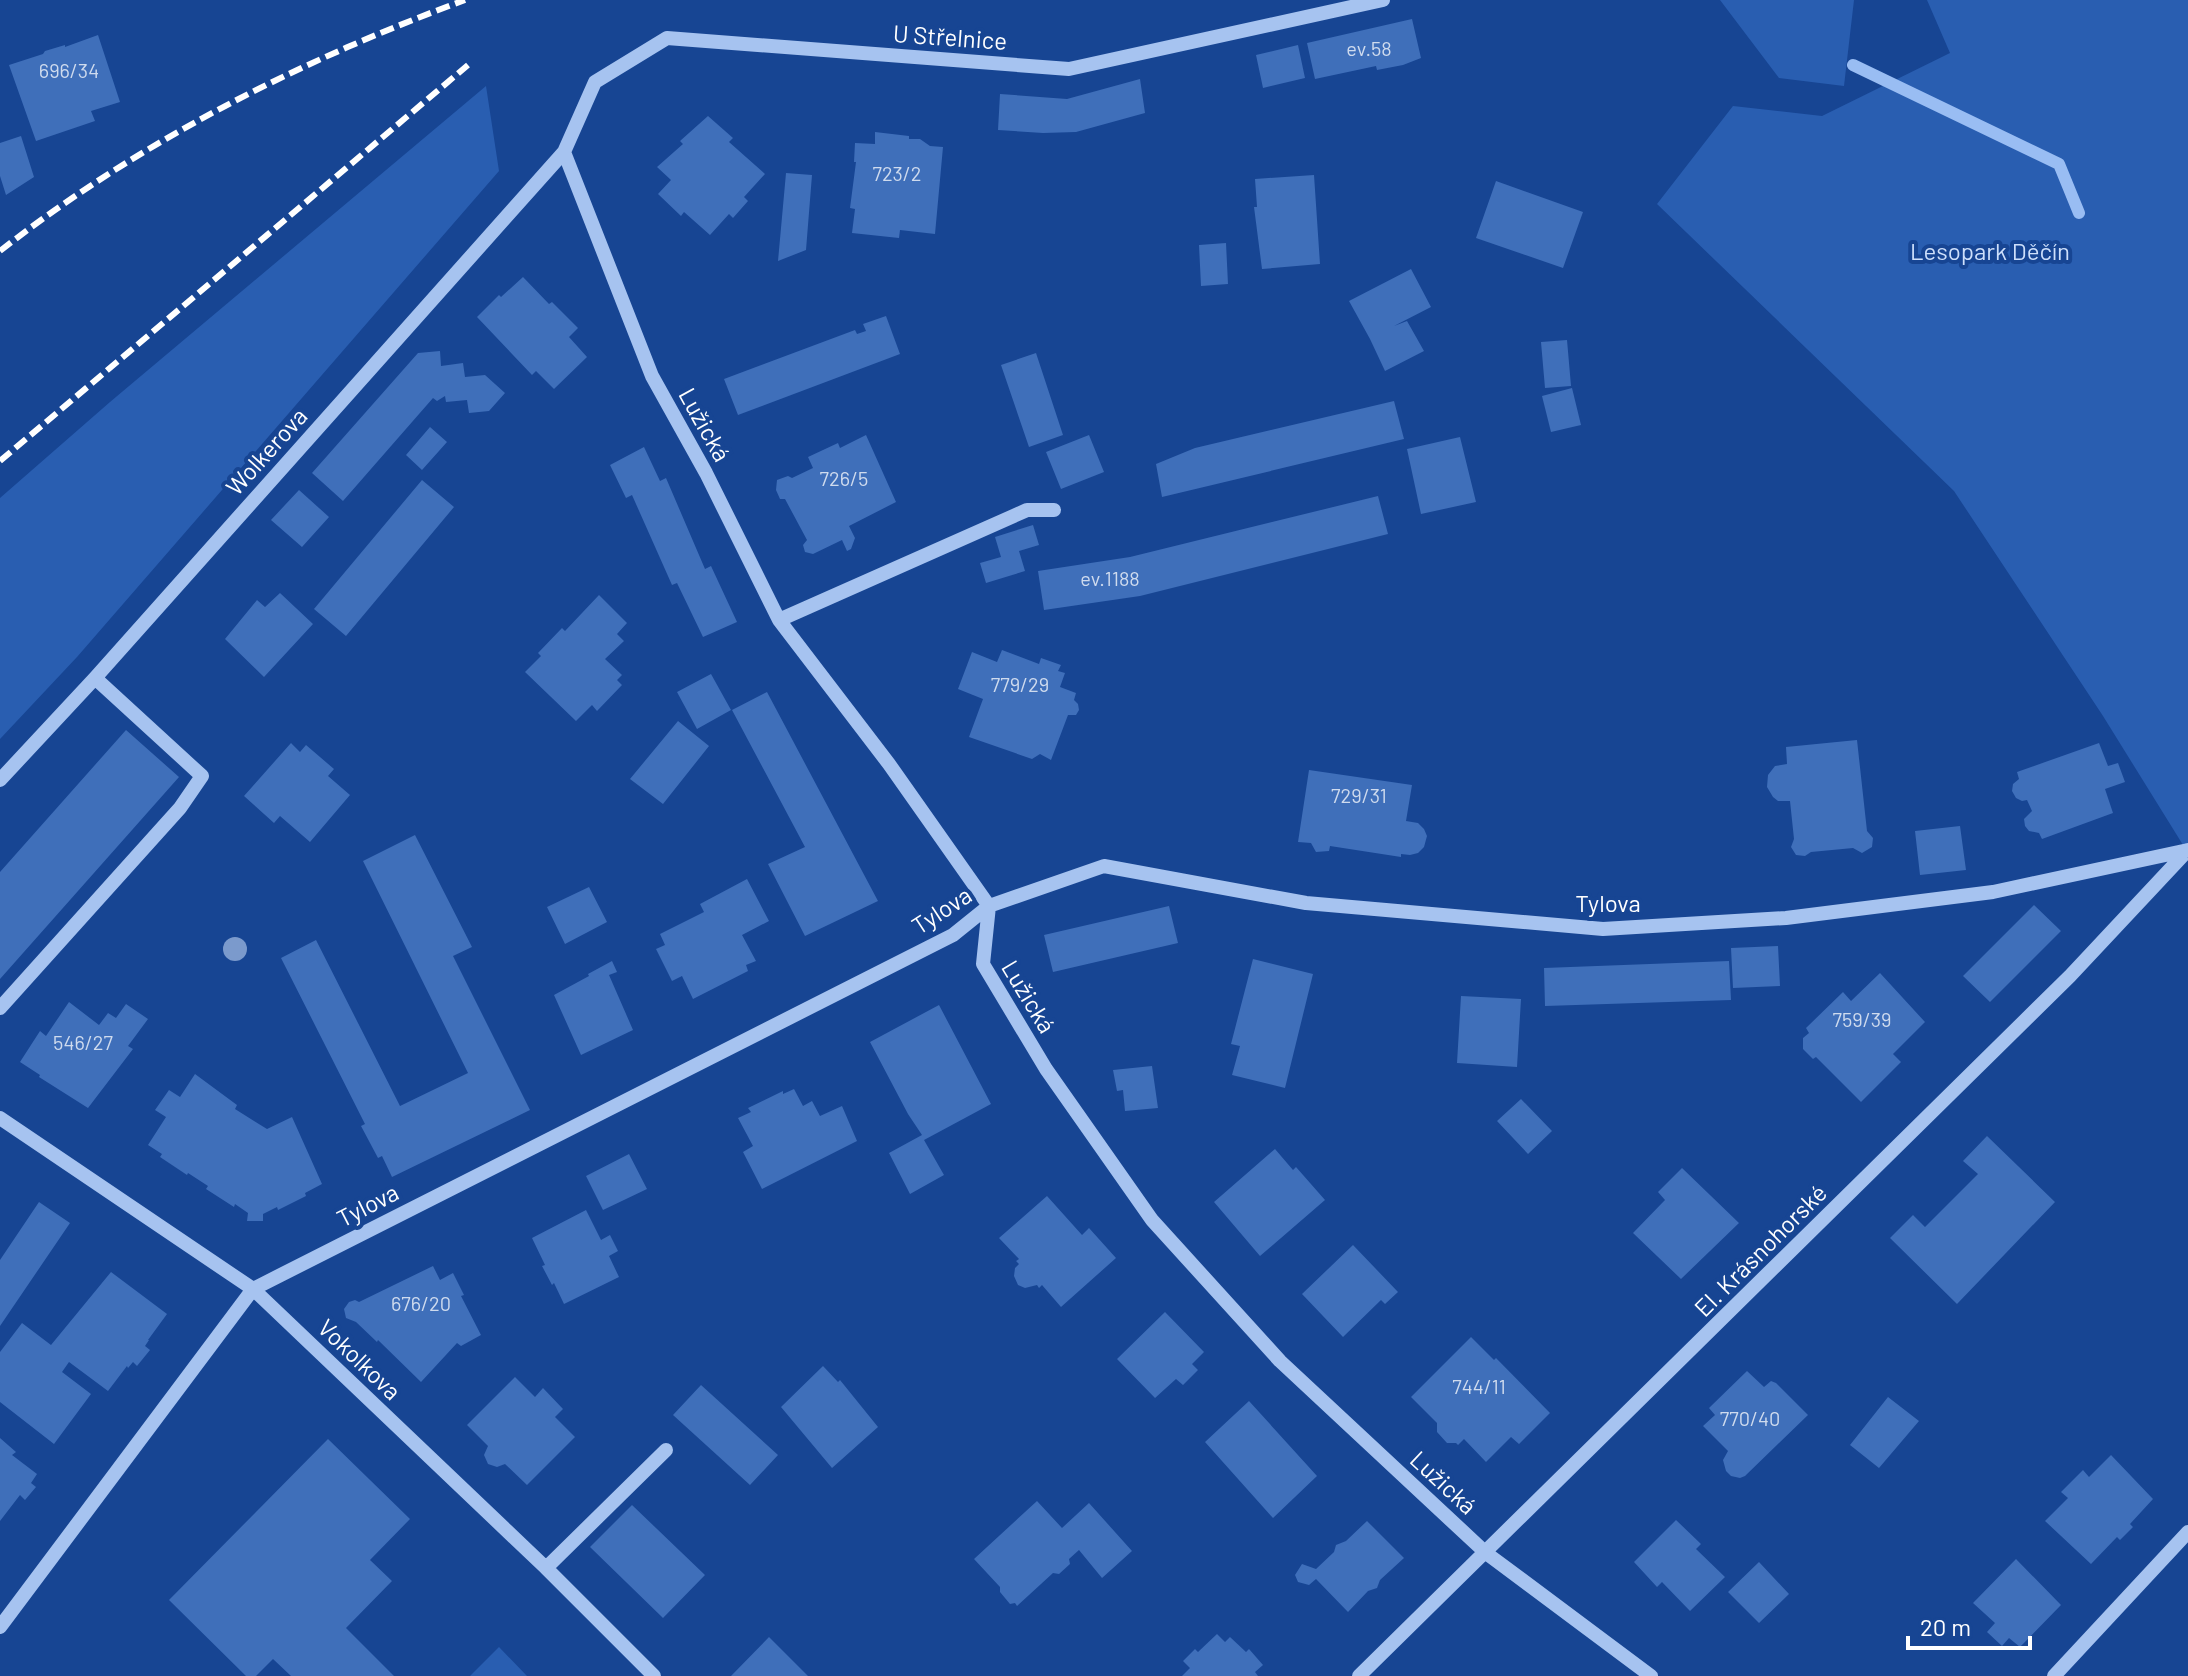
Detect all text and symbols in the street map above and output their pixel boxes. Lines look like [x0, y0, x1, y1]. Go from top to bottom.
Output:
street label: U Střelnice [892, 18, 1008, 55]
house number: ev.58 [1346, 36, 1392, 60]
house number: 696/34 [39, 58, 99, 82]
house number: 723/2 [872, 161, 922, 185]
park label: Lesopark Děčín [1910, 236, 2070, 265]
street label: Lužická [673, 382, 737, 466]
street label: Wolkerova [219, 401, 313, 501]
house number: 726/5 [820, 466, 868, 490]
house number: ev.1188 [1080, 566, 1140, 590]
house number: 779/29 [991, 672, 1049, 696]
house number: 729/31 [1331, 783, 1387, 807]
street label: Tylova [906, 880, 977, 940]
street label: Tylova [1575, 888, 1641, 917]
street label: Lužická [996, 955, 1062, 1038]
house number: 759/39 [1833, 1007, 1891, 1031]
house number: 546/27 [53, 1030, 113, 1054]
street label: Tylova [332, 1177, 403, 1232]
street label: El. Krásnohorské [1688, 1178, 1832, 1322]
house number: 676/20 [391, 1291, 451, 1315]
street label: Vokolkova [313, 1312, 407, 1405]
house number: 744/11 [1452, 1374, 1506, 1398]
house number: 770/40 [1720, 1406, 1780, 1430]
street label: Lužická [1405, 1444, 1483, 1520]
scale bar [1908, 1600, 2030, 1650]
text: 20 m [1920, 1612, 1971, 1641]

